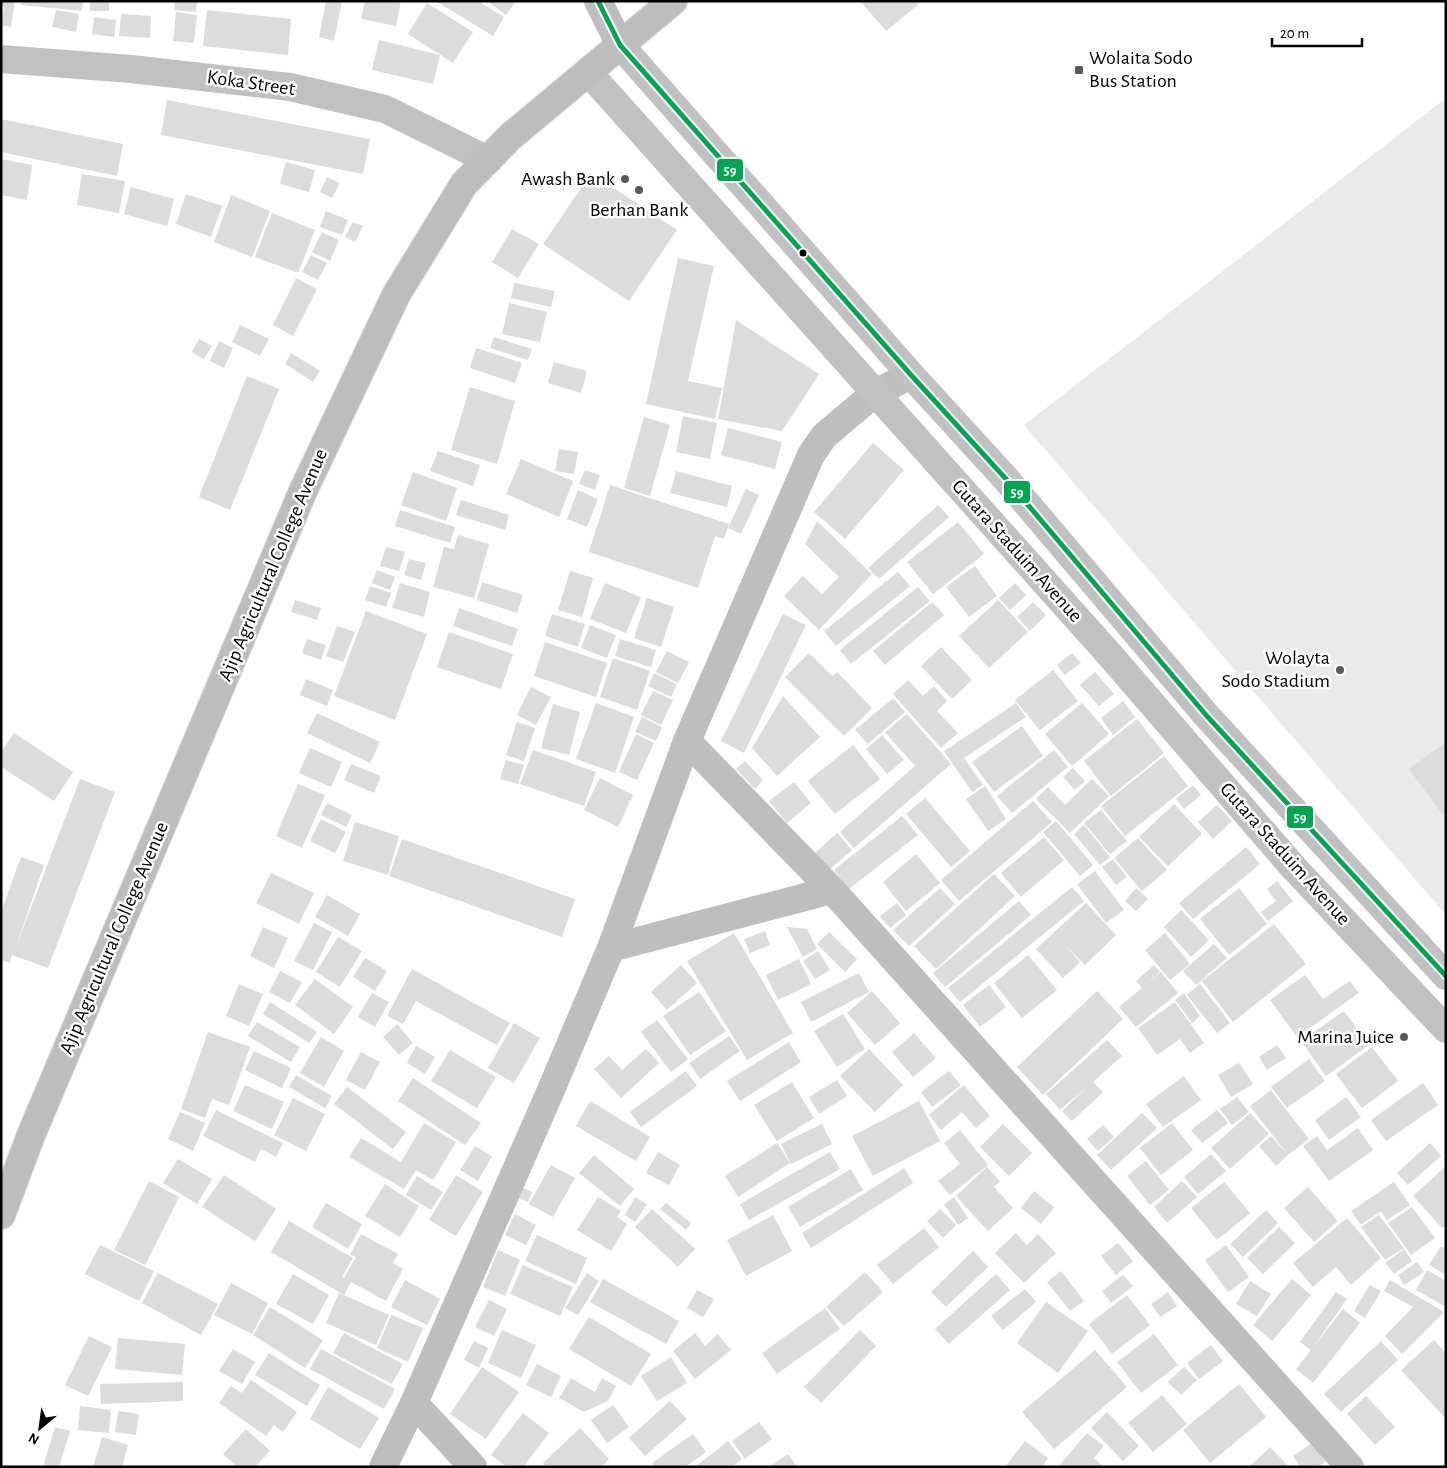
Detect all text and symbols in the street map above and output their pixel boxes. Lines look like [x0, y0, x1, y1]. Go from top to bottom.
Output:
scale bar [1272, 15, 1362, 47]
text: 20 m [1280, 26, 1309, 41]
place label: Wolaita Sodo Bus Station [1089, 48, 1193, 91]
marker: Wolaita Sodo Bus Station [1073, 64, 1085, 76]
street label: Koka Street [206, 67, 297, 99]
line badge: 59 [716, 158, 744, 182]
text: 59 [724, 164, 737, 178]
place label: Awash Bank [521, 169, 615, 189]
marker: Awash Bank [619, 173, 631, 185]
marker: Berhan Bank [633, 184, 645, 196]
place label: Berhan Bank [590, 200, 688, 220]
unlabelled marker [798, 248, 808, 258]
street label: Ajip Agricultural College Avenue [215, 446, 331, 684]
street label: Gutara Staduim Avenue [948, 476, 1086, 626]
line badge: 59 [1003, 480, 1031, 504]
text: 59 [1011, 486, 1024, 500]
place label: Wolayta Sodo Stadium [1221, 648, 1330, 691]
marker: Wolayta Sodo Stadium [1334, 664, 1346, 676]
street label: Gutara Staduim Avenue [1216, 779, 1354, 929]
line badge: 59 [1286, 805, 1314, 829]
text: 59 [1294, 811, 1307, 825]
street label: Ajip Agricultural College Avenue [56, 819, 172, 1057]
place label: Marina Juice [1297, 1027, 1394, 1047]
marker: Marina Juice [1398, 1031, 1410, 1043]
north arrow [15, 1403, 65, 1453]
text: N [27, 1430, 42, 1447]

